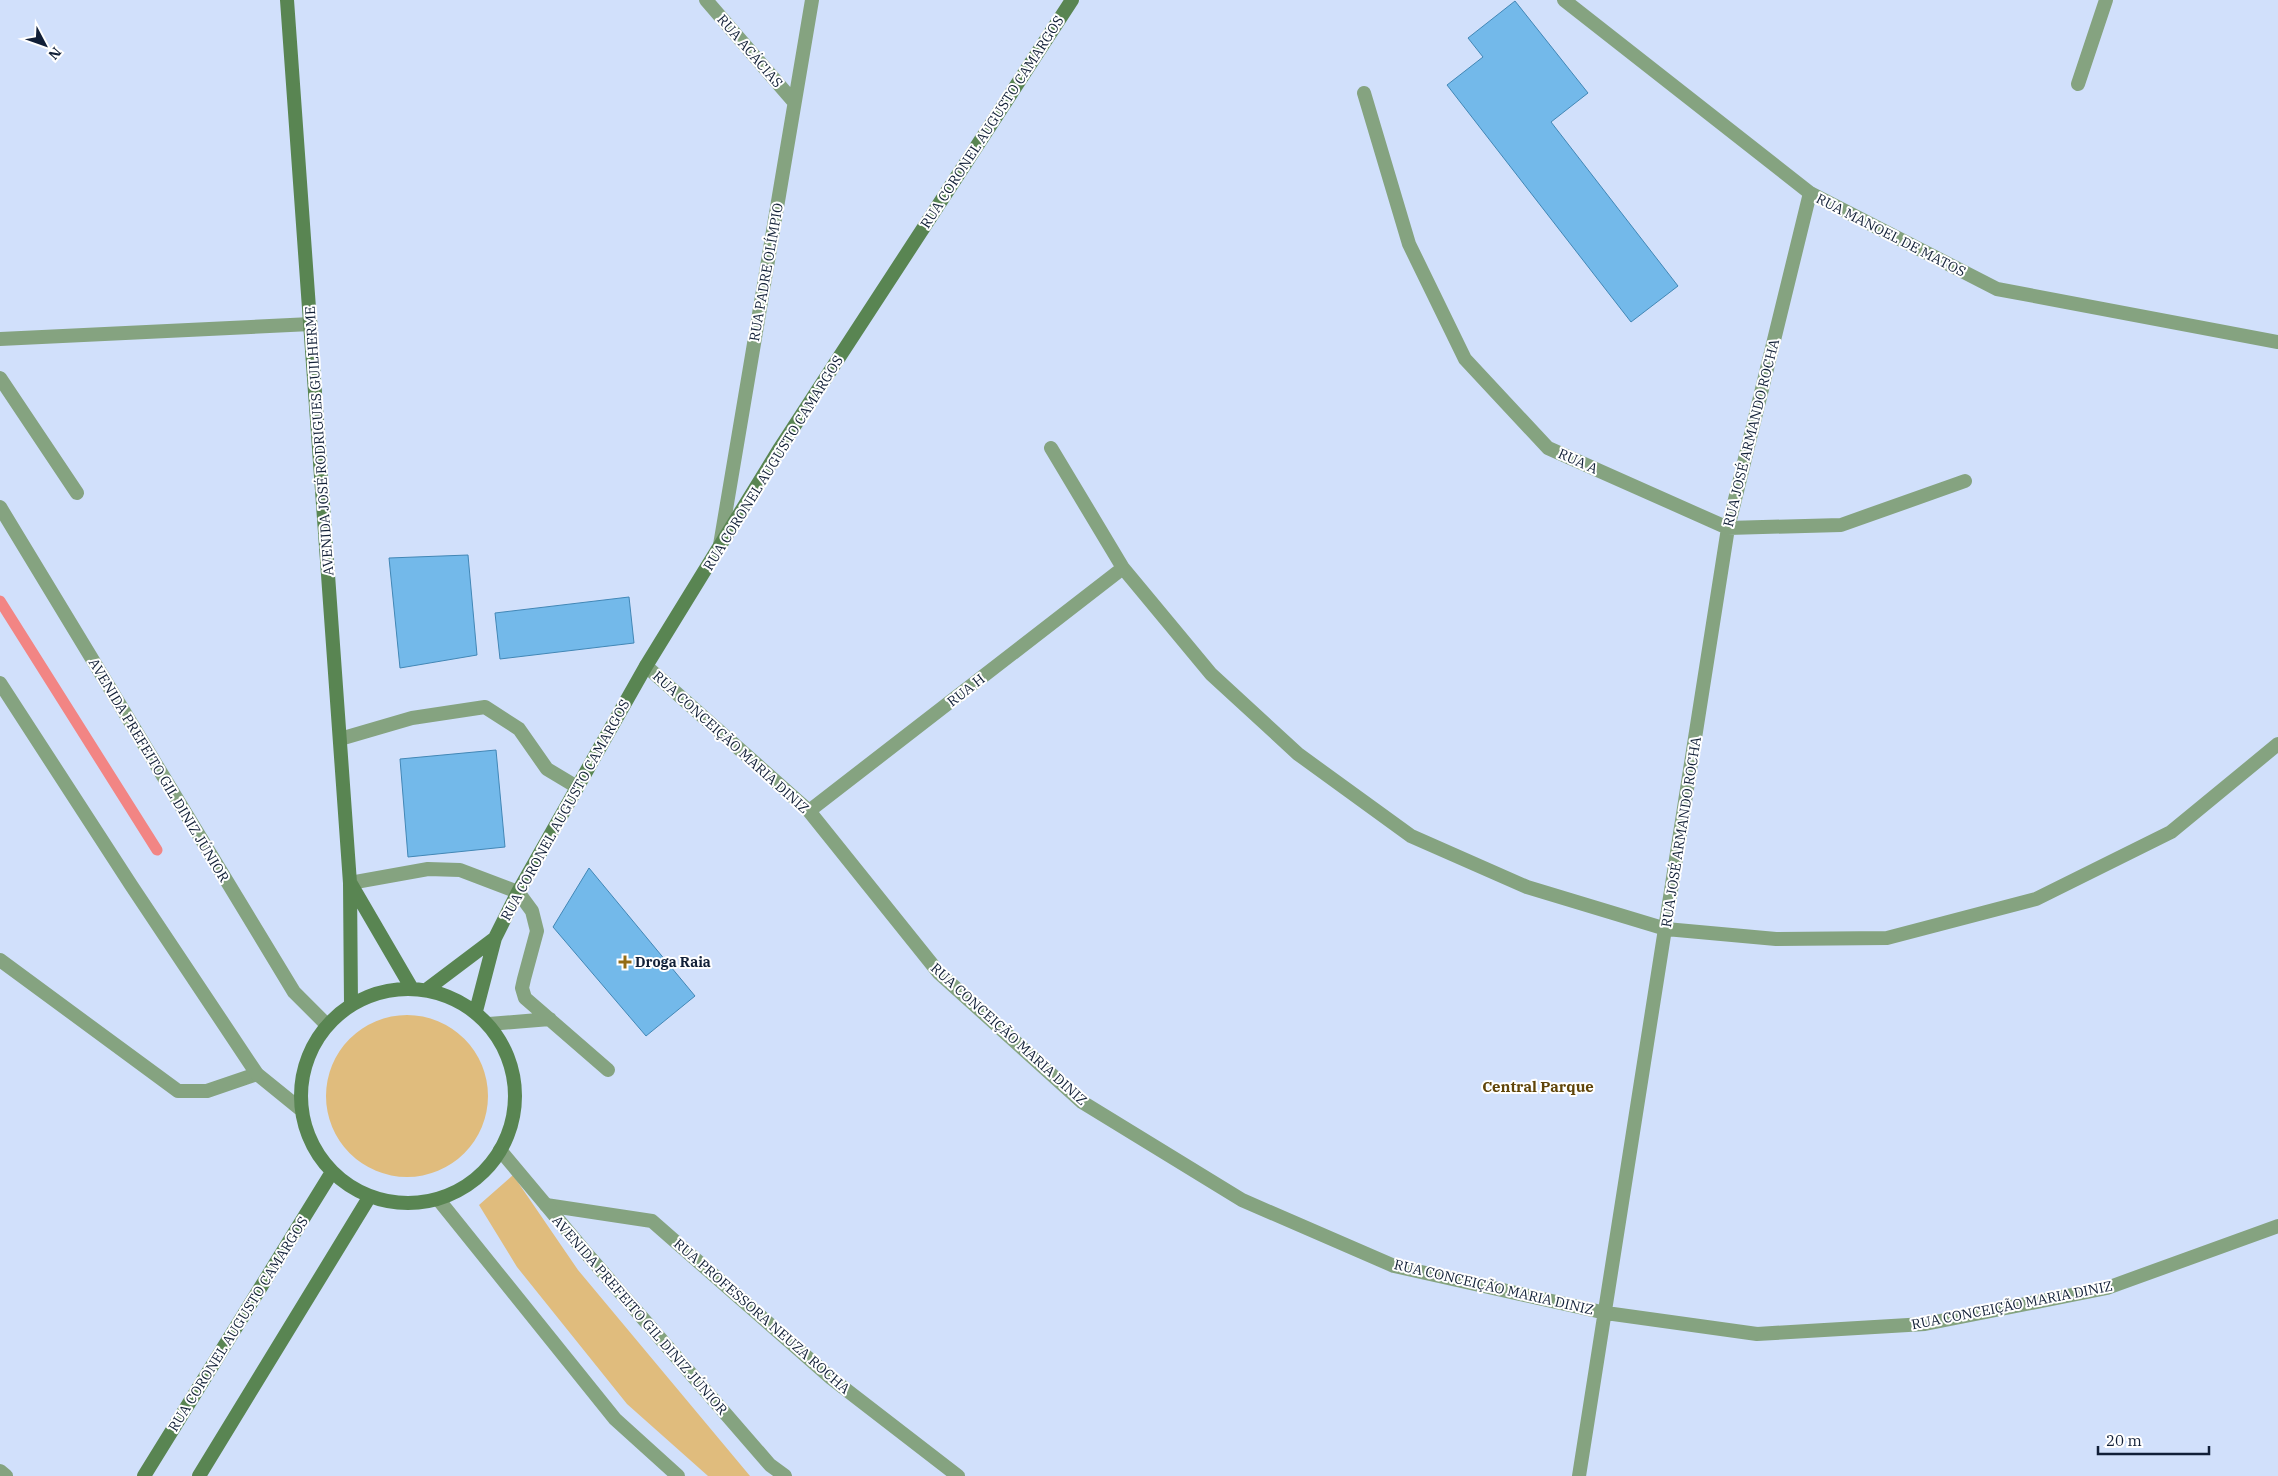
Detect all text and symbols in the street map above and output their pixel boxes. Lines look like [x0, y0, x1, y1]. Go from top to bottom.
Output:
street label: RUA ACÁCIAS [713, 10, 787, 91]
street label: RUA CORONEL AUGUSTO CAMARGOS [916, 12, 1068, 232]
north arrow [20, 20, 70, 70]
text: N [44, 43, 65, 64]
street label: RUA MANOEL DE MATOS [1813, 189, 1969, 281]
street label: RUA PADRE OLÍMPIO [744, 201, 787, 343]
street label: AVENIDA JOSÉ RODRIGUES GUILHERME [300, 305, 337, 577]
street label: RUA JOSÉ ARMANDO ROCHA [1718, 337, 1783, 529]
street label: RUA CORONEL AUGUSTO CAMARGOS [699, 352, 847, 574]
street label: RUA A [1555, 444, 1601, 478]
street label: AVENIDA PREFEITO GIL DINIZ JÚNIOR [85, 654, 234, 886]
street label: RUA CONCEIÇÃO MARIA DINIZ [649, 667, 813, 817]
street label: RUA H [943, 670, 989, 710]
street label: RUA CORONEL AUGUSTO CAMARGOS [496, 696, 634, 924]
street label: RUA JOSÉ ARMANDO ROCHA [1656, 735, 1705, 929]
place label: Droga Raia [635, 953, 711, 971]
marker: Droga Raia [619, 956, 631, 968]
street label: RUA CONCEIÇÃO MARIA DINIZ [927, 959, 1091, 1109]
district label: Central Parque [1482, 1077, 1594, 1096]
street label: AVENIDA PREFEITO GIL DINIZ JÚNIOR [548, 1211, 733, 1419]
street label: RUA CORONEL AUGUSTO CAMARGOS [164, 1213, 312, 1435]
street label: RUA PROFESSORA NEUZA ROCHA [670, 1235, 854, 1398]
street label: RUA CONCEIÇÃO MARIA DINIZ [1392, 1255, 1596, 1319]
street label: RUA CONCEIÇÃO MARIA DINIZ [1910, 1277, 2114, 1333]
scale bar [2098, 1424, 2209, 1456]
text: 20 m [2106, 1431, 2142, 1450]

